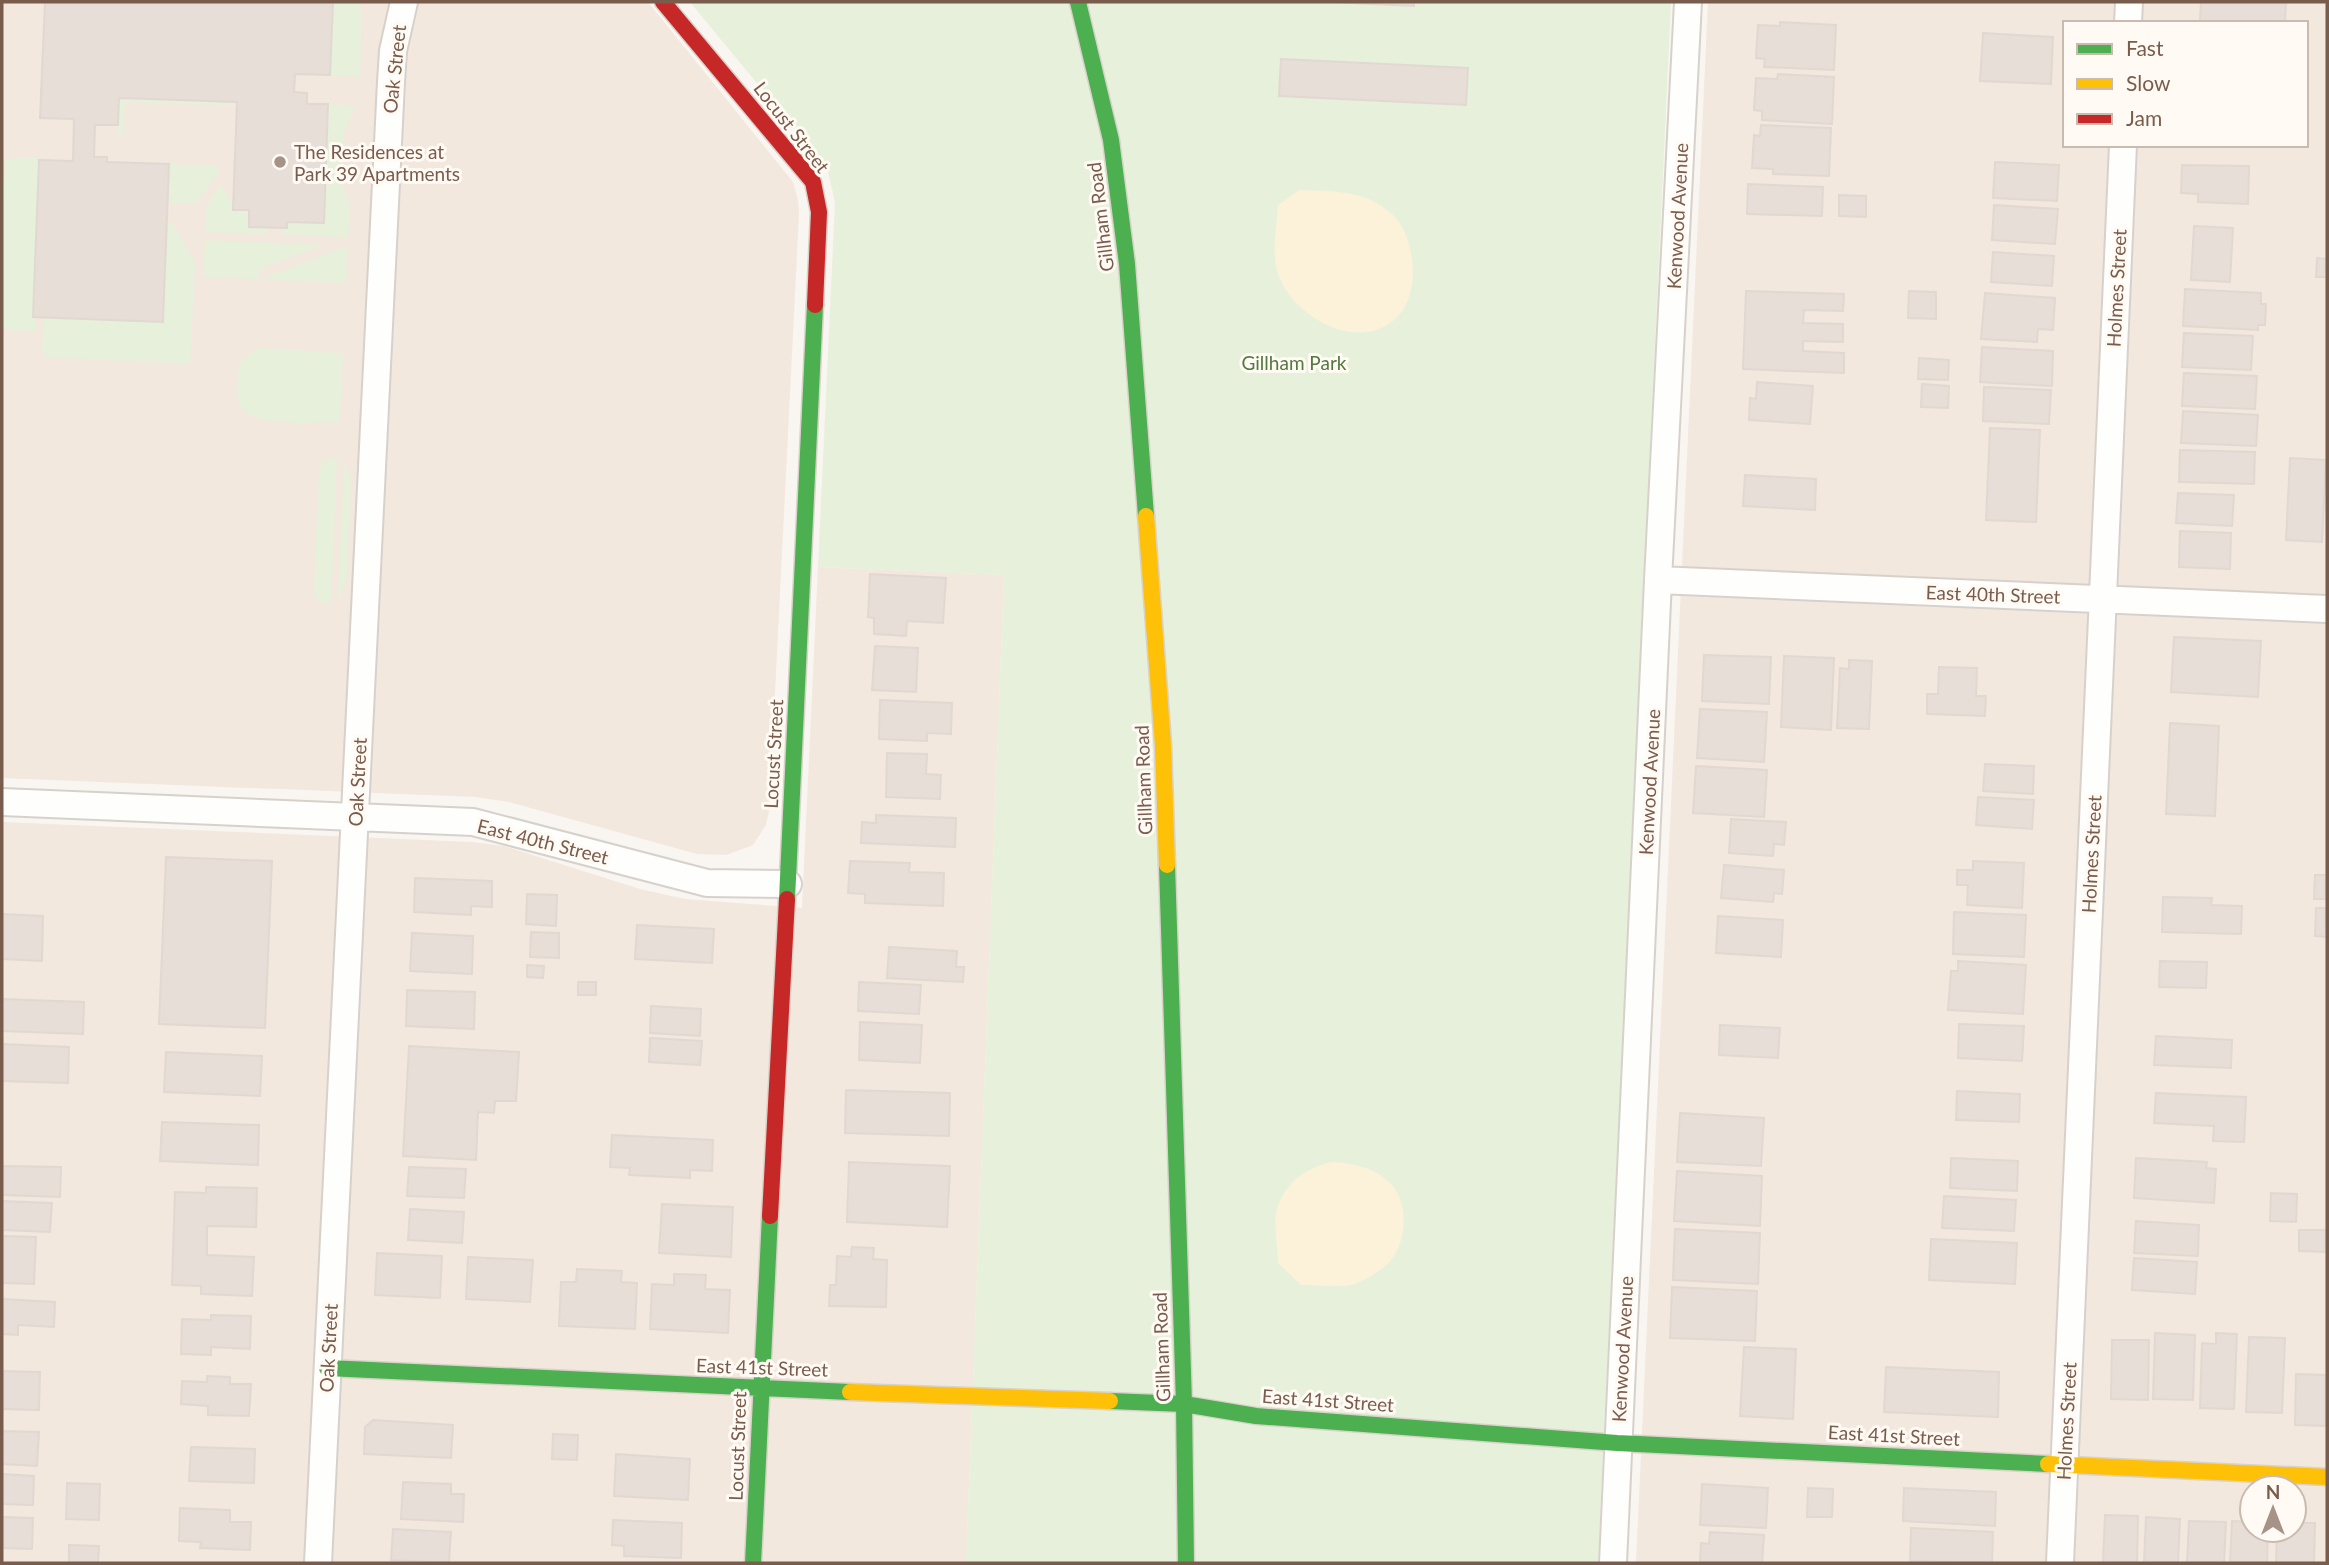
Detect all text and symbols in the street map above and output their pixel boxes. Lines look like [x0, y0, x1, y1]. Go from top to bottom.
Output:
legend [2063, 21, 2308, 147]
street label: Oak Street [378, 23, 410, 114]
text: Fast [2126, 35, 2164, 60]
text: Slow [2126, 70, 2171, 95]
street label: Locust Street [749, 77, 835, 177]
text: Jam [2126, 105, 2162, 130]
place label: The Residences at Park 39 Apartments [294, 140, 460, 185]
street label: Kenwood Avenue [1662, 142, 1692, 290]
marker: The Residences at Park 39 Apartments [272, 154, 288, 170]
street label: Gillham Road [1082, 161, 1118, 273]
street label: Holmes Street [2101, 228, 2131, 348]
park label: Gillham Park [1242, 351, 1347, 374]
street label: East 40th Street [1925, 580, 2061, 608]
street label: Locust Street [759, 699, 787, 809]
street label: Kenwood Avenue [1634, 708, 1664, 856]
street label: Gillham Road [1130, 725, 1156, 835]
street label: Oak Street [343, 737, 371, 827]
street label: Holmes Street [2076, 794, 2106, 914]
street label: East 40th Street [475, 814, 611, 868]
street label: Kenwood Avenue [1607, 1275, 1637, 1423]
street label: Gillham Road [1148, 1292, 1174, 1402]
street label: Oak Street [314, 1303, 342, 1393]
street label: East 41st Street [696, 1353, 829, 1381]
street label: Holmes Street [2051, 1361, 2081, 1481]
street label: East 41st Street [1261, 1384, 1395, 1416]
street label: Locust Street [724, 1391, 750, 1501]
street label: East 41st Street [1827, 1420, 1961, 1450]
north arrow [2238, 1474, 2308, 1544]
text: N [2266, 1480, 2280, 1503]

